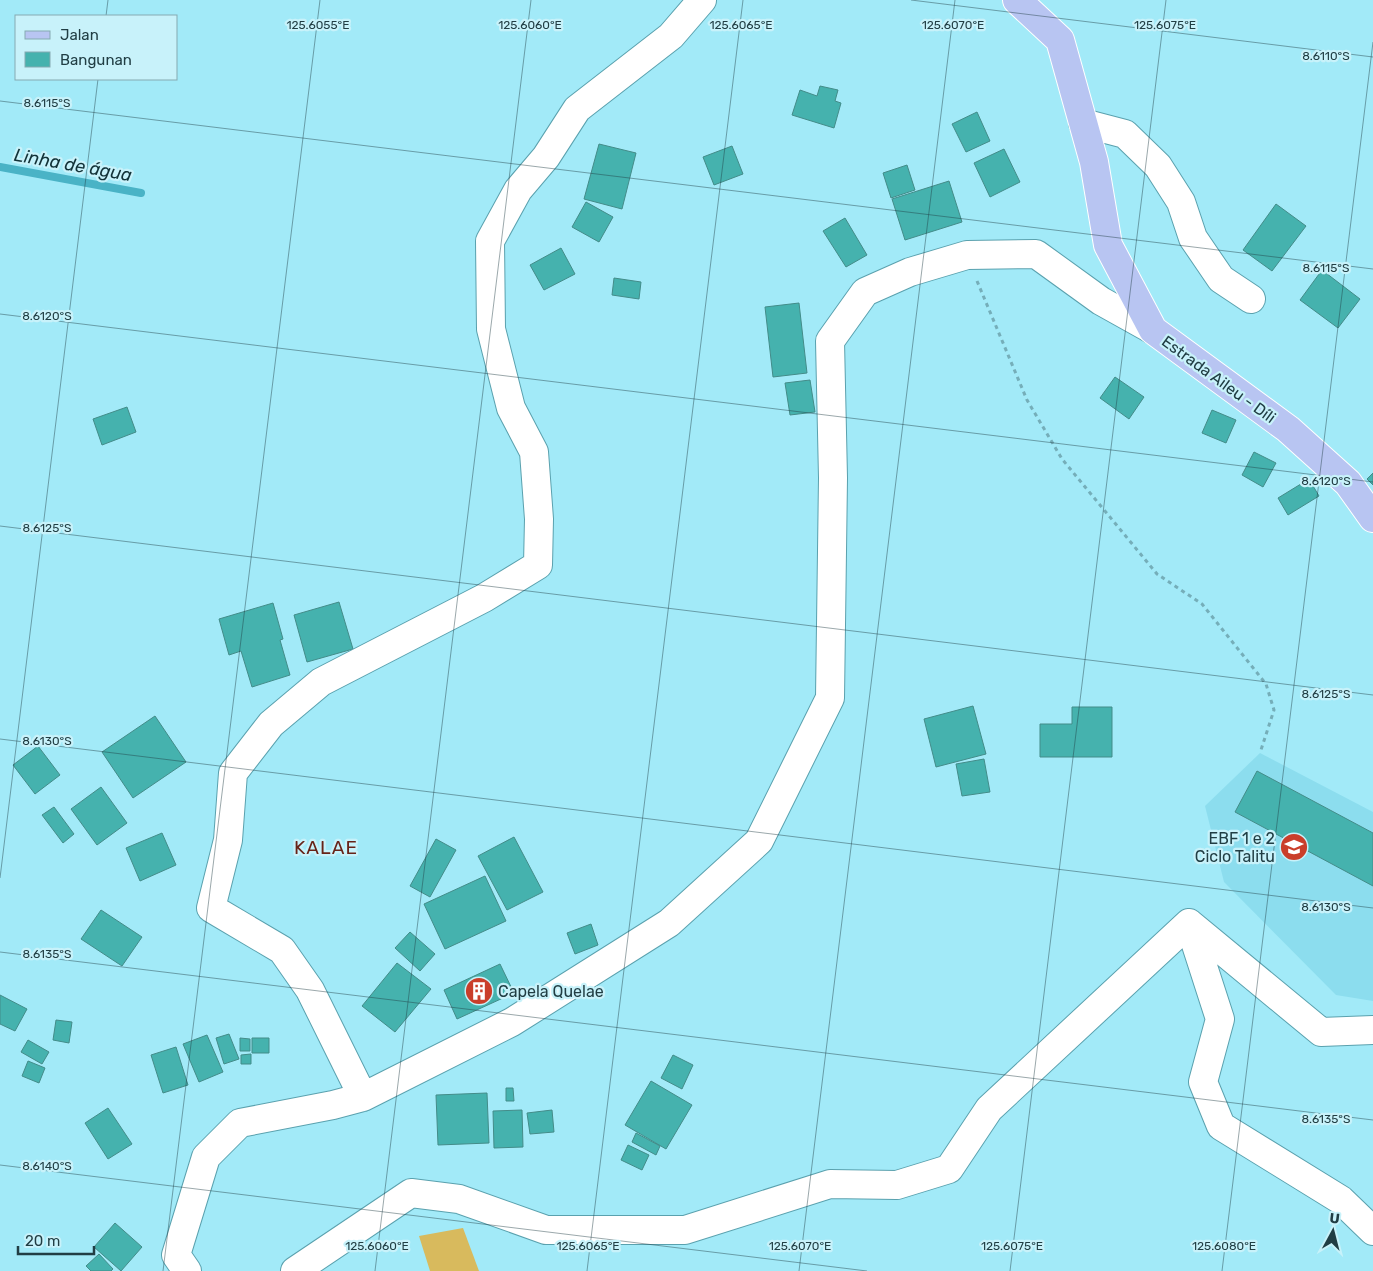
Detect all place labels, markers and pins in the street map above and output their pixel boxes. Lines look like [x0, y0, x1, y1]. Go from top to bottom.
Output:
place label: EBF 1 e 2 Ciclo Talitu [1195, 829, 1275, 866]
school or university icon: EBF 1 e 2 Ciclo Talitu [1279, 832, 1309, 862]
building icon: Capela Quelae [464, 976, 494, 1006]
place label: Capela Quelae [498, 982, 604, 1001]

